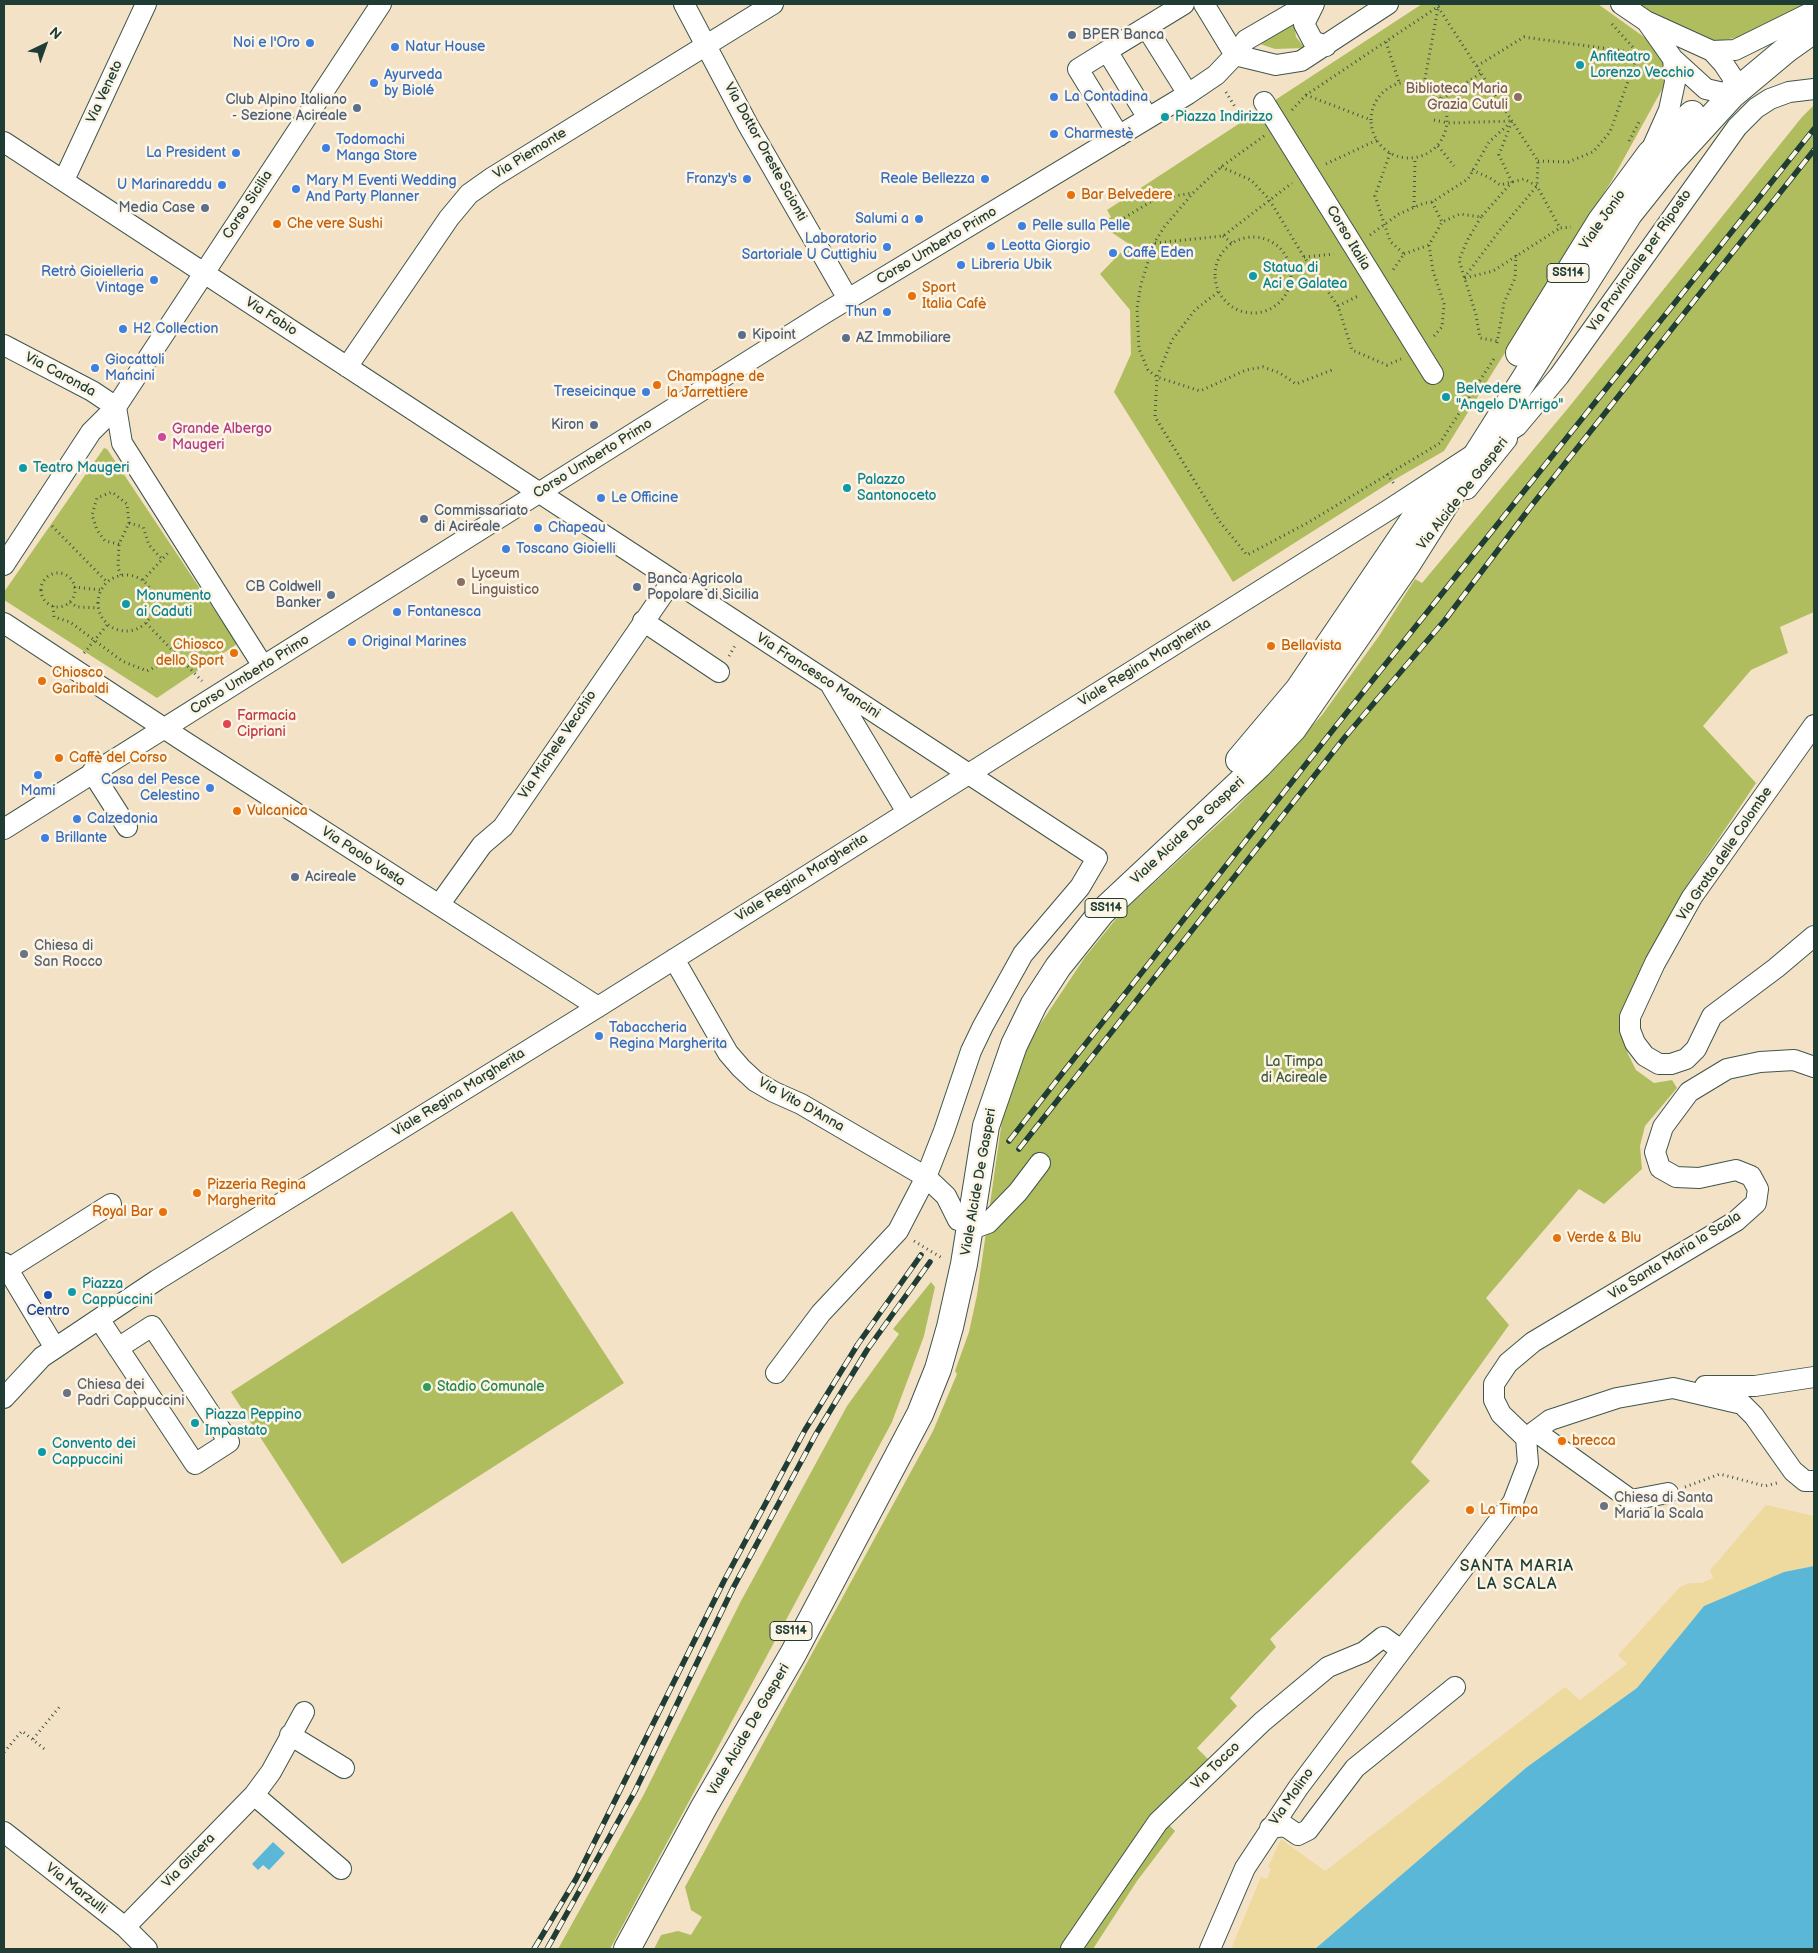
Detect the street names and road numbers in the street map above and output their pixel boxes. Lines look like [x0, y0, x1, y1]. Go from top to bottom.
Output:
street label: Via Veneto [83, 58, 127, 126]
street label: Via Dottor Oreste Scionti [720, 80, 810, 224]
street label: Via Piemonte [490, 125, 570, 183]
street label: Corso Sicilia [220, 168, 276, 242]
street label: Viale Jonio [1576, 187, 1630, 253]
street label: Via Provinciale per Riposto [1584, 187, 1696, 335]
street label: Corso Umberto Primo [874, 203, 1000, 289]
street label: Corso Italia [1322, 203, 1374, 273]
road number: SS114 [1547, 264, 1589, 282]
street label: Via Fabio [242, 294, 300, 340]
street label: Via Caronda [22, 349, 98, 401]
street label: Corso Umberto Primo [530, 416, 656, 502]
street label: Via Alcide De Gasperi [1414, 434, 1512, 554]
street label: Viale Regina Margherita [1076, 615, 1214, 711]
street label: Via Francesco Mancini [753, 630, 883, 722]
street label: Corso Umberto Primo [187, 632, 313, 718]
street label: Via Michele Vecchio [515, 688, 601, 802]
street label: Viale Alcide De Gasperi [1128, 774, 1248, 888]
street label: Via Grotta delle Colombe [1674, 784, 1776, 924]
street label: Via Paolo Vasta [318, 824, 408, 890]
street label: Viale Regina Margherita [733, 830, 871, 926]
road number: SS114 [1085, 898, 1127, 918]
street label: Viale Regina Margherita [390, 1045, 528, 1141]
street label: Via Vito D'Anna [755, 1074, 847, 1136]
street label: Viale Alcide De Gasperi [958, 1107, 1000, 1257]
street label: Via Santa Maria la Scala [1606, 1208, 1744, 1304]
road number: SS114 [770, 1622, 812, 1640]
street label: Viale Alcide De Gasperi [704, 1661, 794, 1799]
street label: Via Tocco [1188, 1739, 1244, 1793]
street label: Via Molino [1266, 1765, 1318, 1829]
street label: Via Glicera [159, 1830, 219, 1892]
street label: Via Marzulli [42, 1860, 110, 1918]

